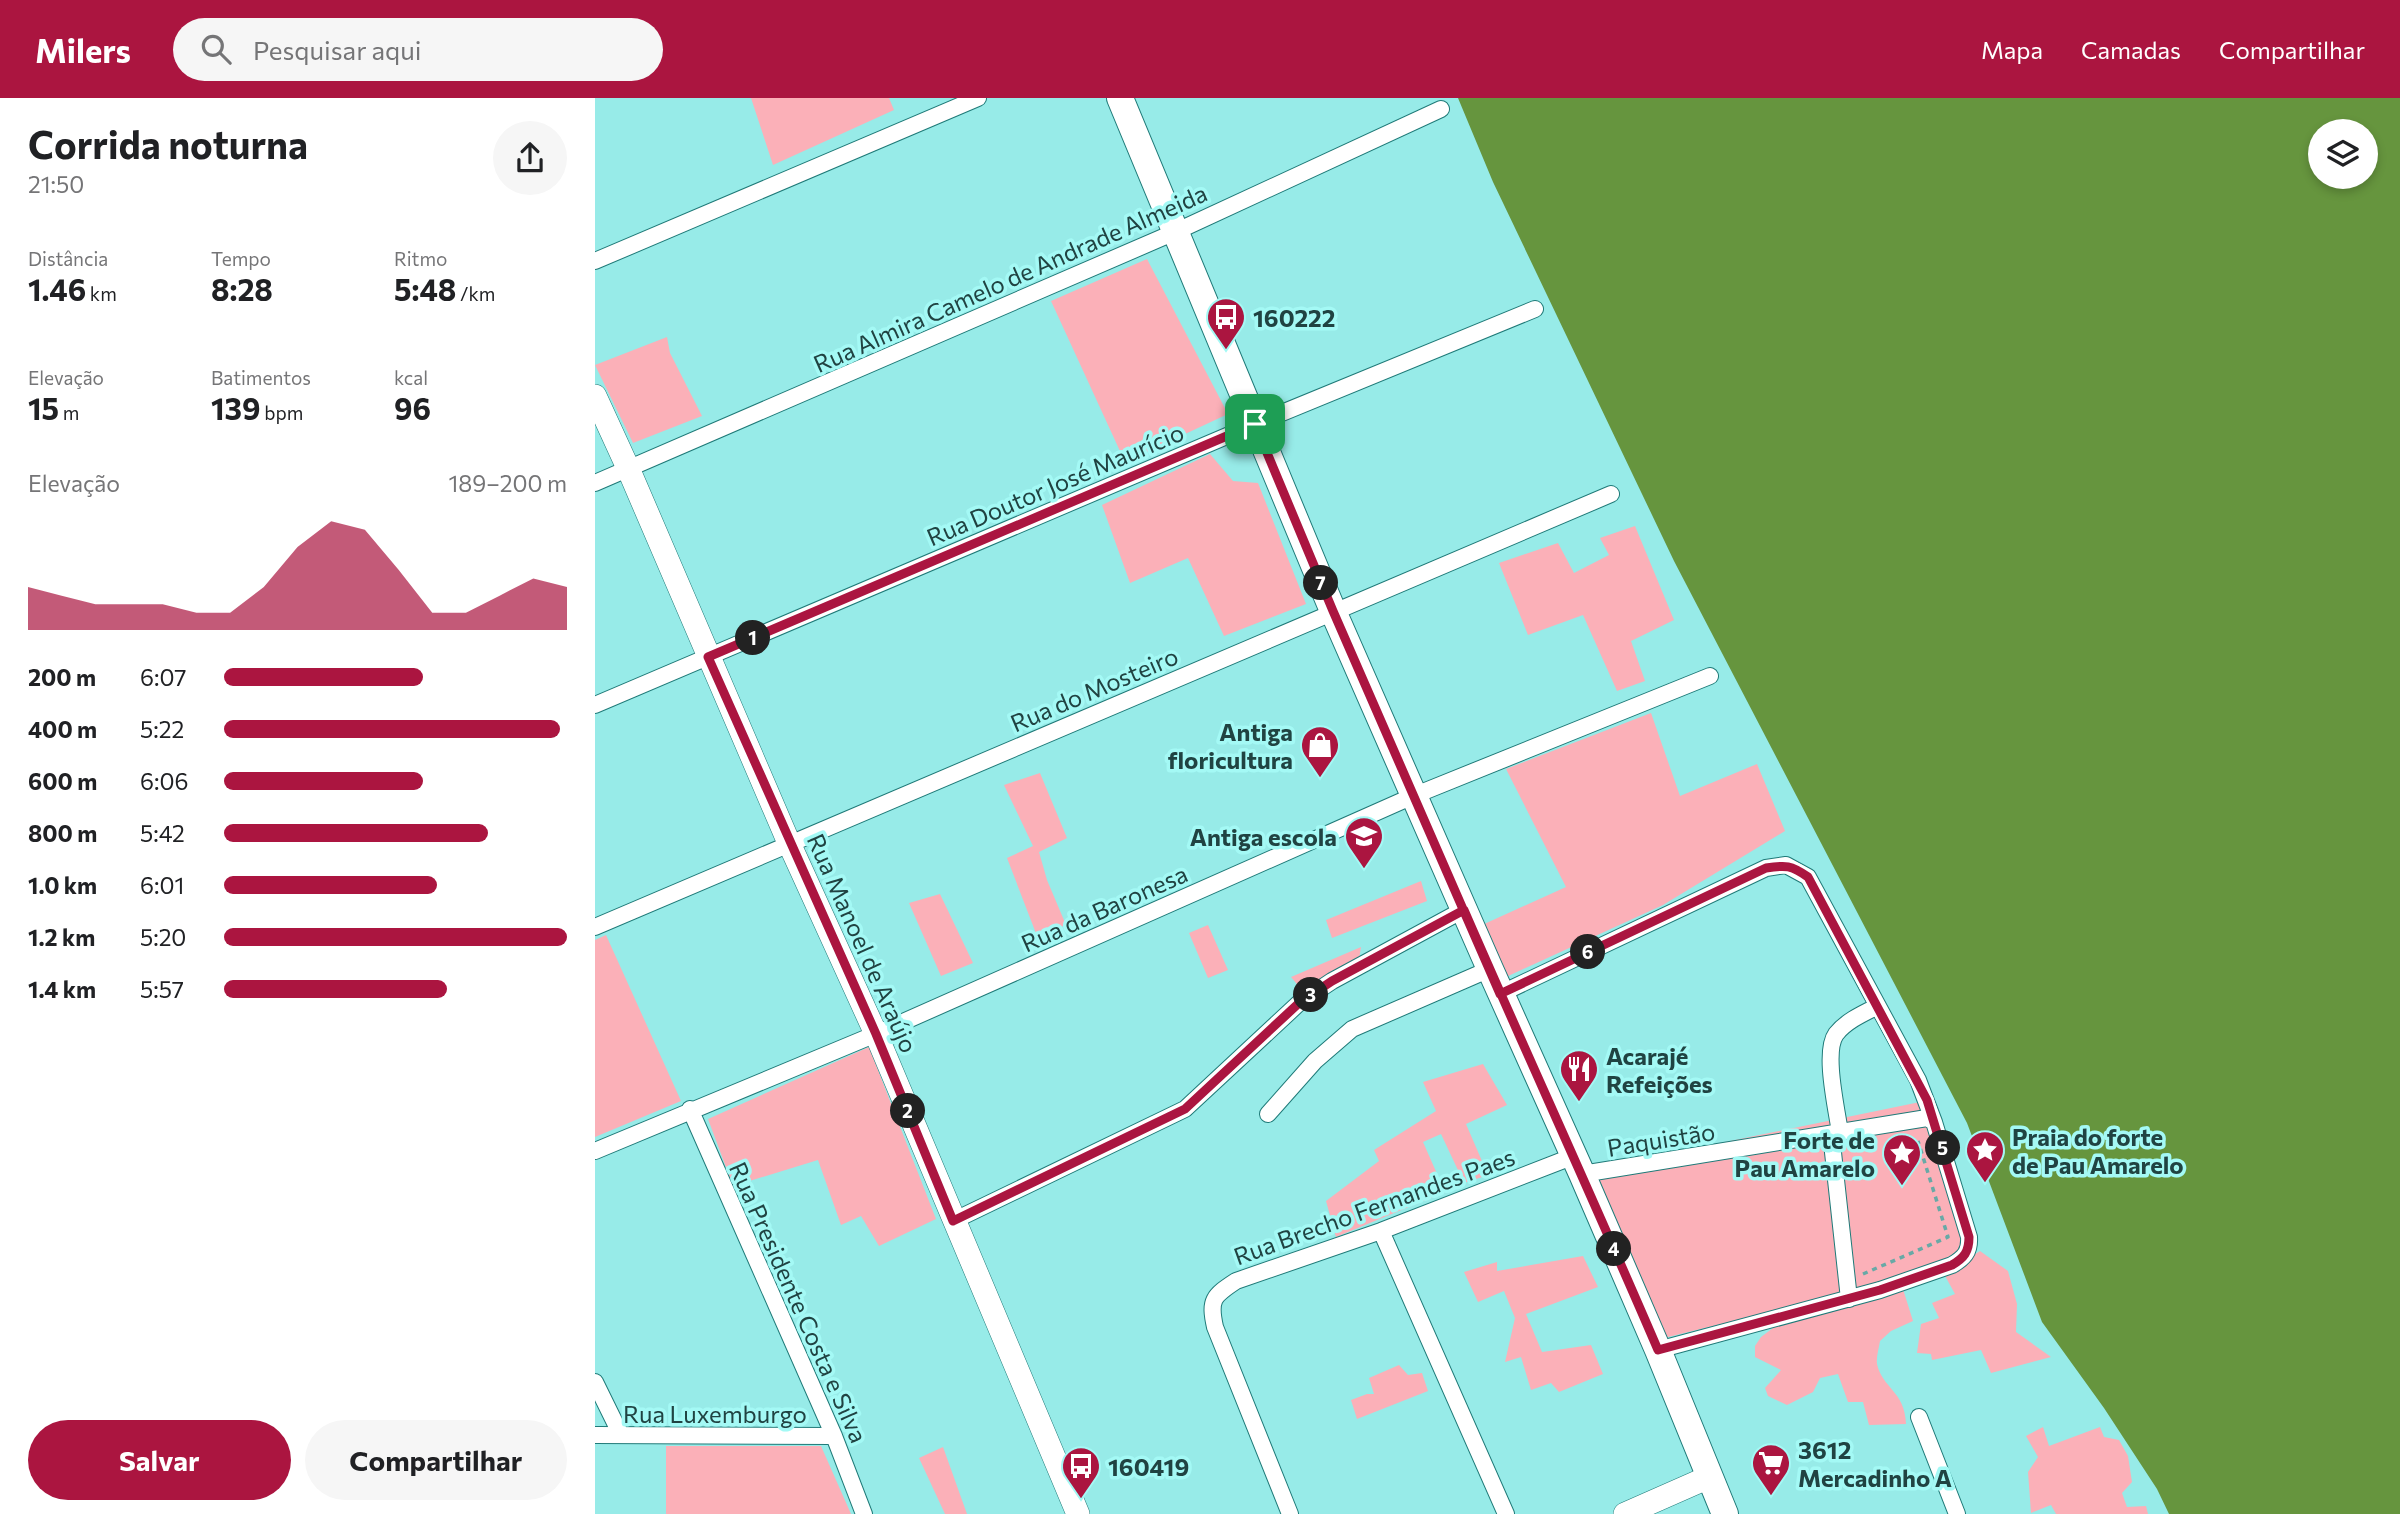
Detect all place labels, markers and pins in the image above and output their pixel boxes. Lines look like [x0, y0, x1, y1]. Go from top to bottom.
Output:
bus stop icon: 160222 [1205, 296, 1247, 351]
place label: 160222 [1253, 303, 1335, 332]
pin [1225, 394, 1285, 454]
pin: 7 [1303, 566, 1339, 601]
pin: 1 [735, 620, 771, 656]
place label: Antiga floricultura [1168, 717, 1293, 774]
shop icon: Antiga floricultura [1299, 724, 1341, 779]
school or university icon: Antiga escola [1343, 815, 1385, 870]
place label: Antiga escola [1190, 822, 1337, 851]
pin: 6 [1571, 934, 1605, 970]
pin: 3 [1293, 978, 1329, 1012]
place label: Acarajé Refeições [1606, 1041, 1713, 1098]
restaurant icon: Acarajé Refeições [1558, 1048, 1600, 1103]
pin: 2 [891, 1094, 925, 1128]
place label: Praia do forte de Pau Amarelo [2012, 1122, 2184, 1179]
place label: Forte de Pau Amarelo [1735, 1125, 1875, 1182]
place icon: Praia do forte de Pau Amarelo [1964, 1129, 2006, 1184]
pin: 5 [1925, 1130, 1961, 1166]
place icon: Forte de Pau Amarelo [1881, 1132, 1923, 1187]
pin: 4 [1597, 1232, 1631, 1266]
place label: 3612 Mercadinho A [1798, 1435, 1952, 1492]
supermarket icon: 3612 Mercadinho A [1750, 1442, 1792, 1497]
bus stop icon: 160419 [1060, 1445, 1102, 1500]
place label: 160419 [1108, 1452, 1189, 1481]

